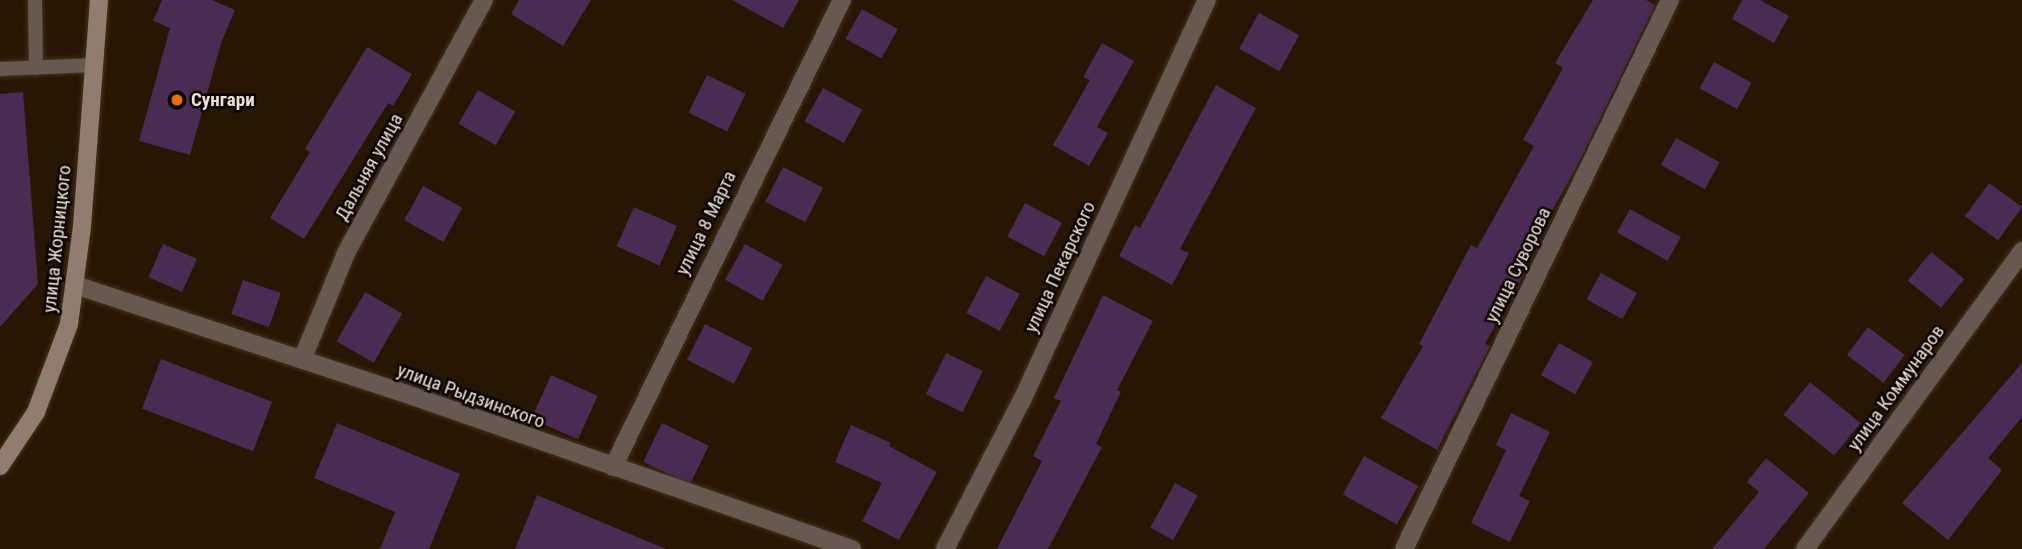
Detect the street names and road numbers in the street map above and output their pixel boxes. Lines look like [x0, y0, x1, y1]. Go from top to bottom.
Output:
street label: Дальняя улица [330, 110, 408, 224]
street label: улица Жорницкого [38, 164, 76, 314]
street label: улица 8 Марта [671, 167, 741, 279]
street label: улица Пекарского [1020, 198, 1100, 336]
street label: улица Суворова [1480, 204, 1556, 326]
street label: улица Коммунаров [1843, 321, 1949, 455]
street label: улица Рыдзинского [394, 359, 548, 433]

